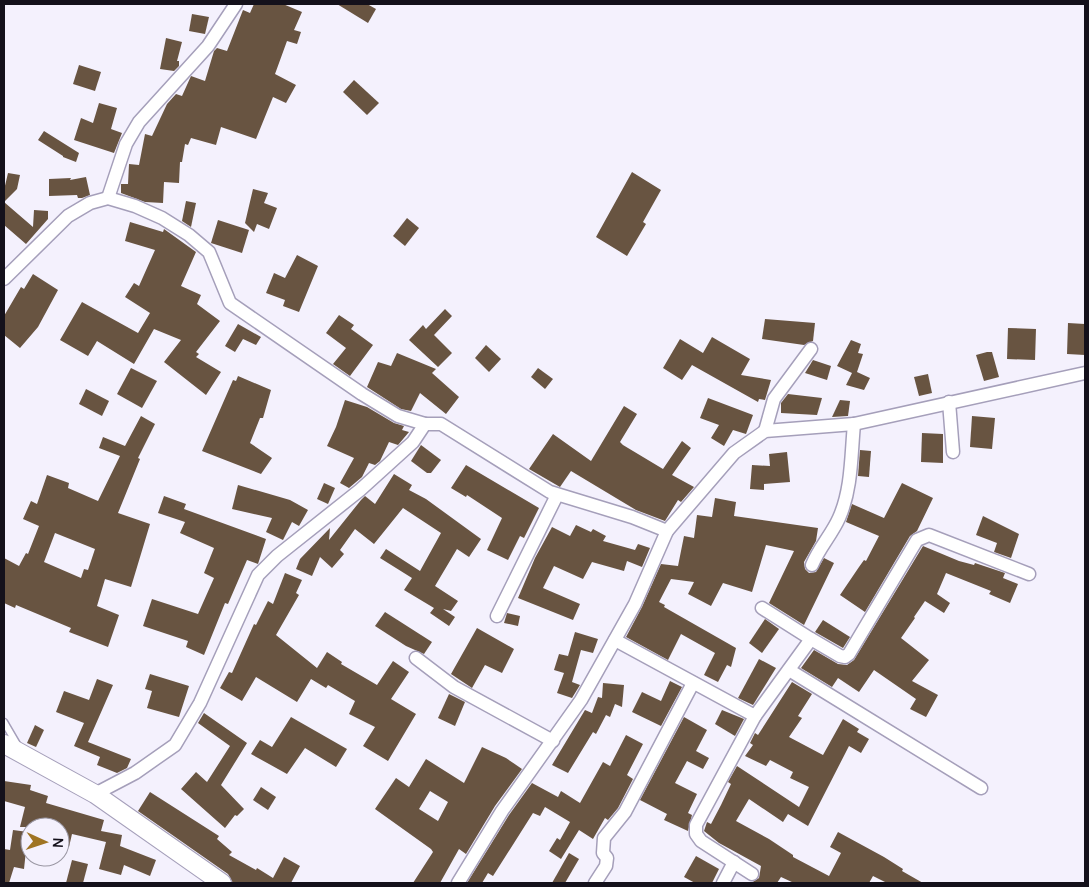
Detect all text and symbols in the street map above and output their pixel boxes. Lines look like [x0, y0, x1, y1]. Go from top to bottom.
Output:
north arrow [20, 817, 70, 867]
text: N [49, 837, 68, 848]

